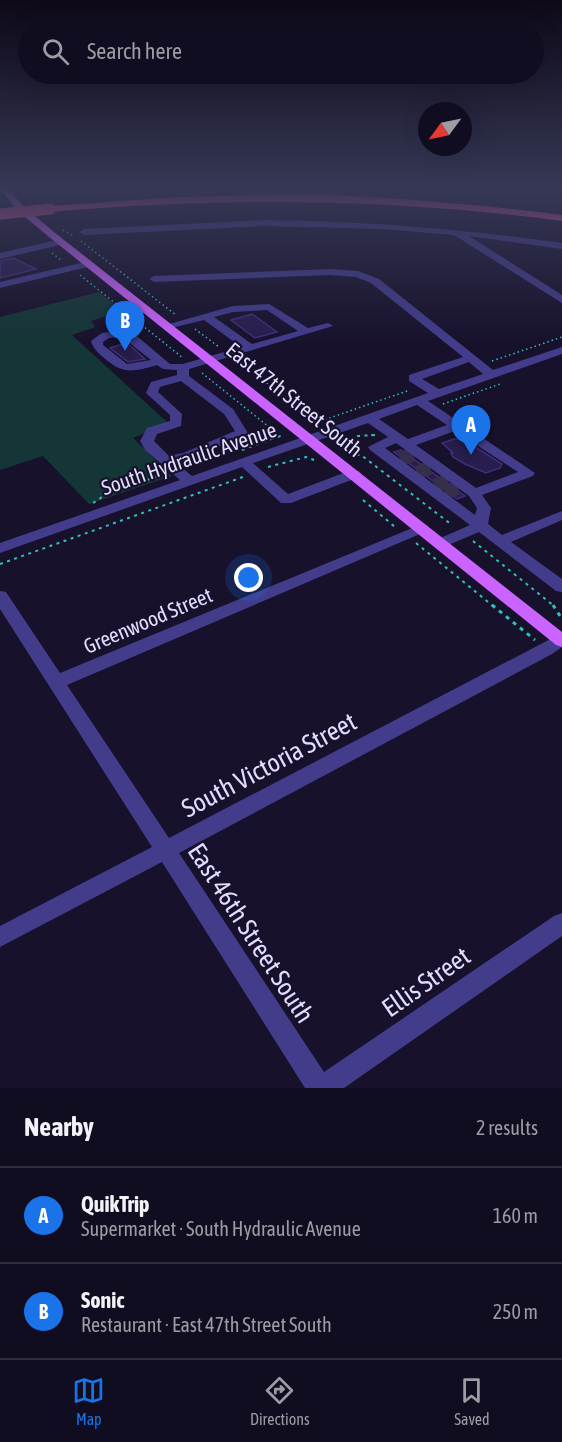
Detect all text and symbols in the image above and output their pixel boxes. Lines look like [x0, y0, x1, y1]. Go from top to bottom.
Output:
search box [18, 18, 544, 84]
icon: search [39, 35, 72, 68]
text: Search here [87, 38, 182, 64]
north arrow [418, 102, 472, 156]
pin: B [106, 302, 144, 351]
street label: East 47th Street South [222, 337, 367, 461]
pin: A [452, 406, 490, 455]
street label: South Hydraulic Avenue [98, 417, 279, 499]
your location [234, 563, 263, 592]
street label: Greenwood Street [80, 582, 216, 658]
street label: South Victoria Street [177, 706, 361, 824]
street label: East 46th Street South [182, 838, 320, 1028]
street label: Ellis Street [376, 941, 476, 1023]
text: Nearby [24, 1112, 94, 1142]
text: 2 results [476, 1116, 538, 1139]
text: QuikTrip [81, 1191, 150, 1217]
text: A [39, 1204, 48, 1227]
text: 160 m [493, 1204, 538, 1227]
text: Supermarket · South Hydraulic Avenue [81, 1217, 361, 1240]
text: Sonic [81, 1287, 124, 1313]
text: B [39, 1300, 48, 1323]
text: 250 m [493, 1300, 538, 1323]
text: Restaurant · East 47th Street South [81, 1313, 332, 1336]
tab: Map [72, 1374, 105, 1428]
tab: Directions [250, 1374, 310, 1428]
tab: Saved [454, 1374, 490, 1428]

